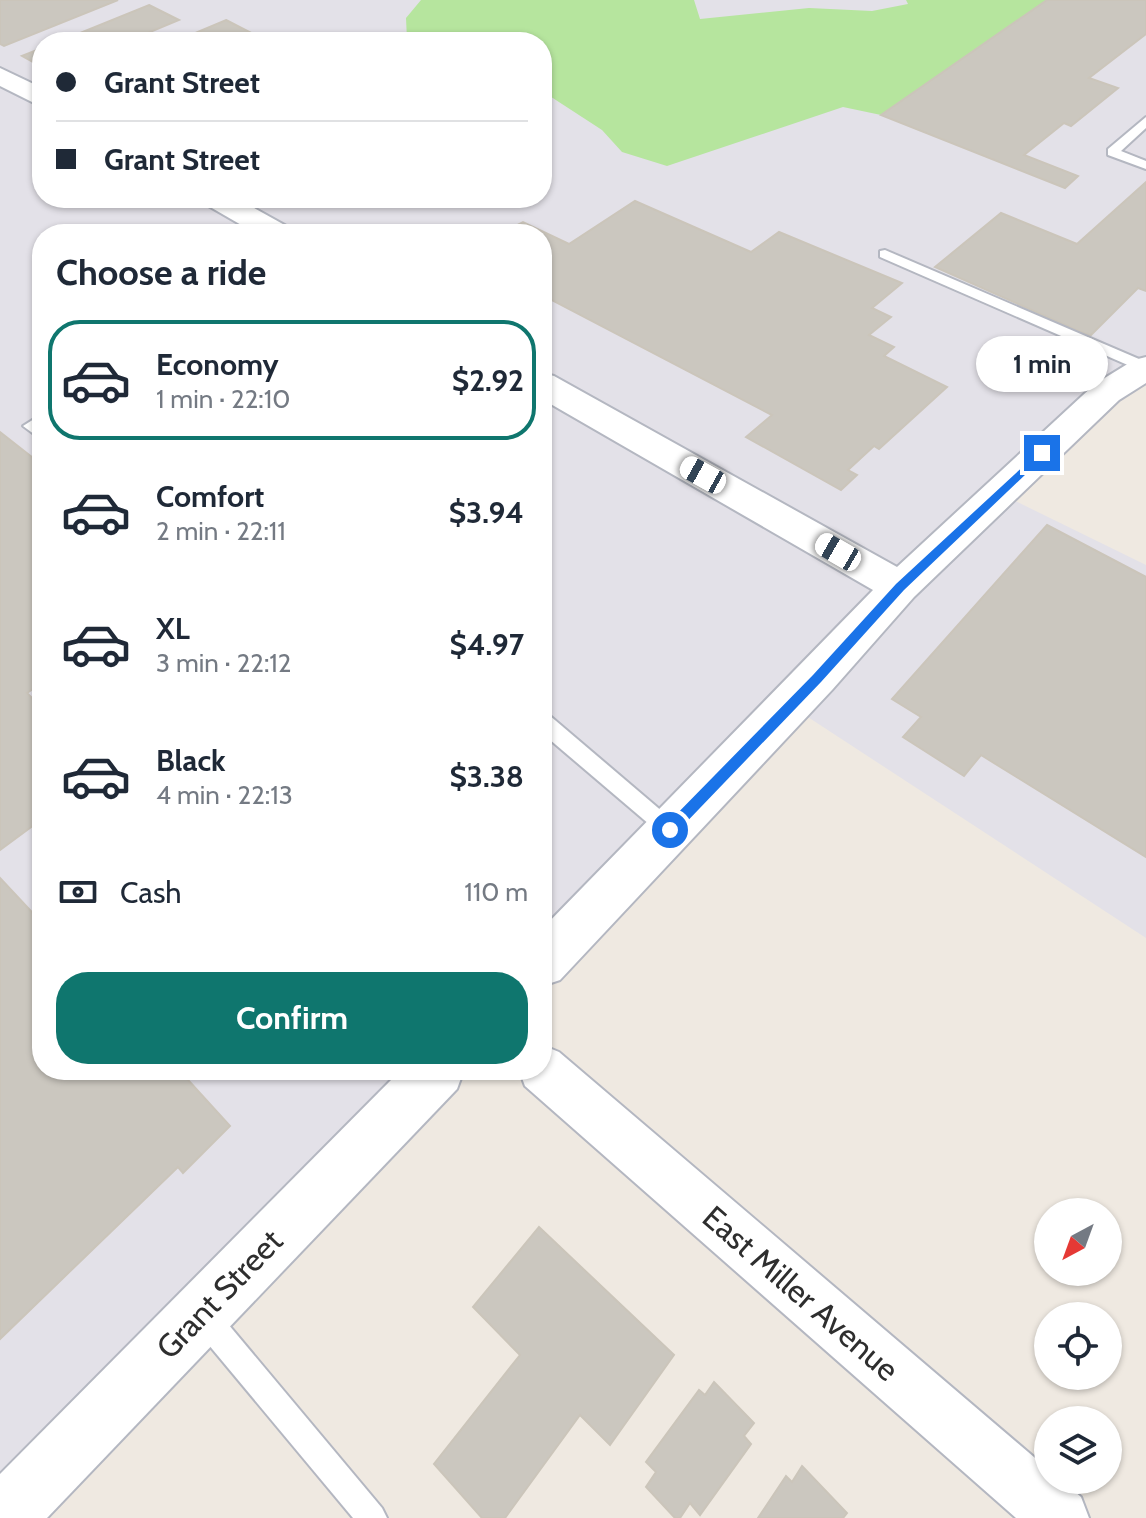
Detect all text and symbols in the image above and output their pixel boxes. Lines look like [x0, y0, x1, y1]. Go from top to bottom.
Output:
text: Grant Street [104, 64, 260, 101]
text: Grant Street [104, 141, 260, 178]
text: Choose a ride [56, 250, 266, 294]
callout: 1 min [976, 337, 1108, 393]
icon: car [60, 344, 132, 416]
text: Economy [156, 346, 279, 383]
text: 1 min [1013, 348, 1071, 380]
text: $2.92 [452, 362, 524, 399]
text: 1 min · 22:10 [156, 383, 290, 415]
route end [1024, 435, 1060, 471]
car [676, 453, 730, 497]
icon: car [60, 476, 132, 548]
text: Comfort [156, 478, 264, 515]
text: $3.94 [449, 494, 524, 531]
text: 2 min · 22:11 [156, 515, 286, 547]
car [811, 530, 865, 574]
icon: car [60, 608, 132, 680]
text: XL [156, 610, 190, 647]
text: $4.97 [450, 626, 524, 663]
text: 3 min · 22:12 [156, 647, 291, 679]
icon: car [60, 740, 132, 812]
text: Black [156, 742, 226, 779]
text: $3.38 [449, 758, 524, 795]
text: 4 min · 22:13 [156, 779, 293, 811]
route start [652, 812, 688, 848]
icon: cash [56, 870, 100, 914]
text: Cash [120, 874, 182, 911]
text: 110 m [464, 876, 528, 908]
button: Confirm [56, 972, 528, 1064]
street label: East Miller Avenue [695, 1197, 907, 1389]
north arrow [1034, 1198, 1122, 1286]
map controls [1034, 1198, 1122, 1494]
street label: Grant Street [148, 1221, 290, 1367]
button: locate [1034, 1302, 1122, 1390]
button: layers [1034, 1406, 1122, 1494]

